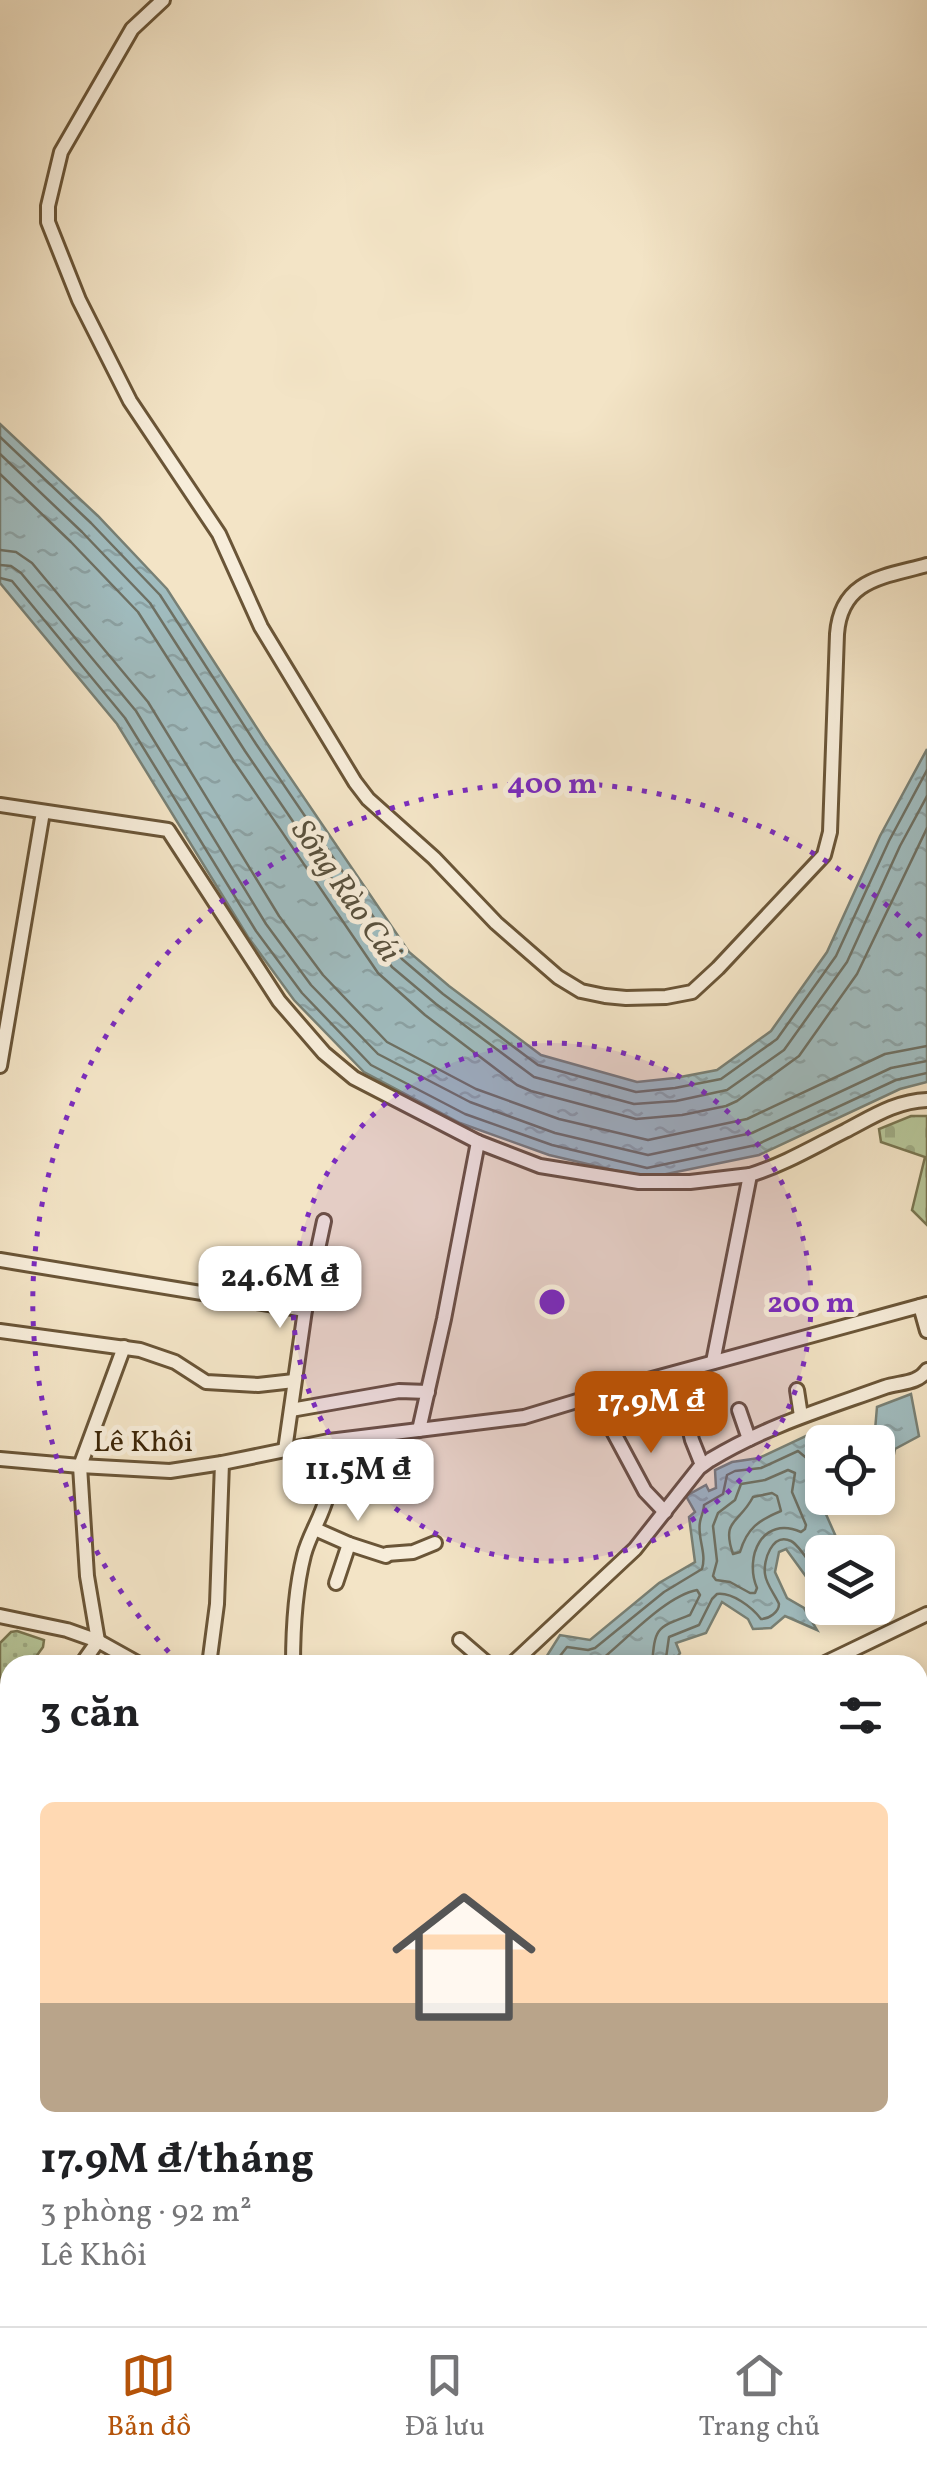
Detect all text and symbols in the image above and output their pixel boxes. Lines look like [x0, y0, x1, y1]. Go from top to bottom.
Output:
text: 400 m [507, 764, 597, 806]
water label: Sông Rào Cái [279, 812, 410, 973]
pin: 24.6M ₫ [188, 1246, 372, 1331]
text: 24.6M ₫ [220, 1256, 340, 1300]
text: 200 m [767, 1283, 855, 1325]
centre of rings [534, 1284, 570, 1320]
pin: 17.9M ₫ [559, 1371, 743, 1456]
text: 17.9M ₫ [597, 1381, 705, 1425]
street label: Lê Khôi [93, 1422, 193, 1464]
map controls [805, 1425, 895, 1625]
button: locate [805, 1425, 895, 1515]
pin: 11.5M ₫ [266, 1439, 450, 1524]
text: 11.5M ₫ [305, 1449, 411, 1493]
button: layers [805, 1535, 895, 1625]
text: 3 căn [40, 1686, 140, 1745]
icon: filters [833, 1688, 888, 1743]
icon: home [374, 1867, 554, 2047]
text: 17.9M ₫/tháng [40, 2132, 314, 2191]
text: 3 phòng · 92 m² [40, 2191, 252, 2235]
text: Lê Khôi [40, 2235, 147, 2279]
tab: Bản đồ [107, 2348, 191, 2447]
tab: Đã lưu [405, 2348, 485, 2447]
tab: Trang chủ [698, 2348, 820, 2447]

